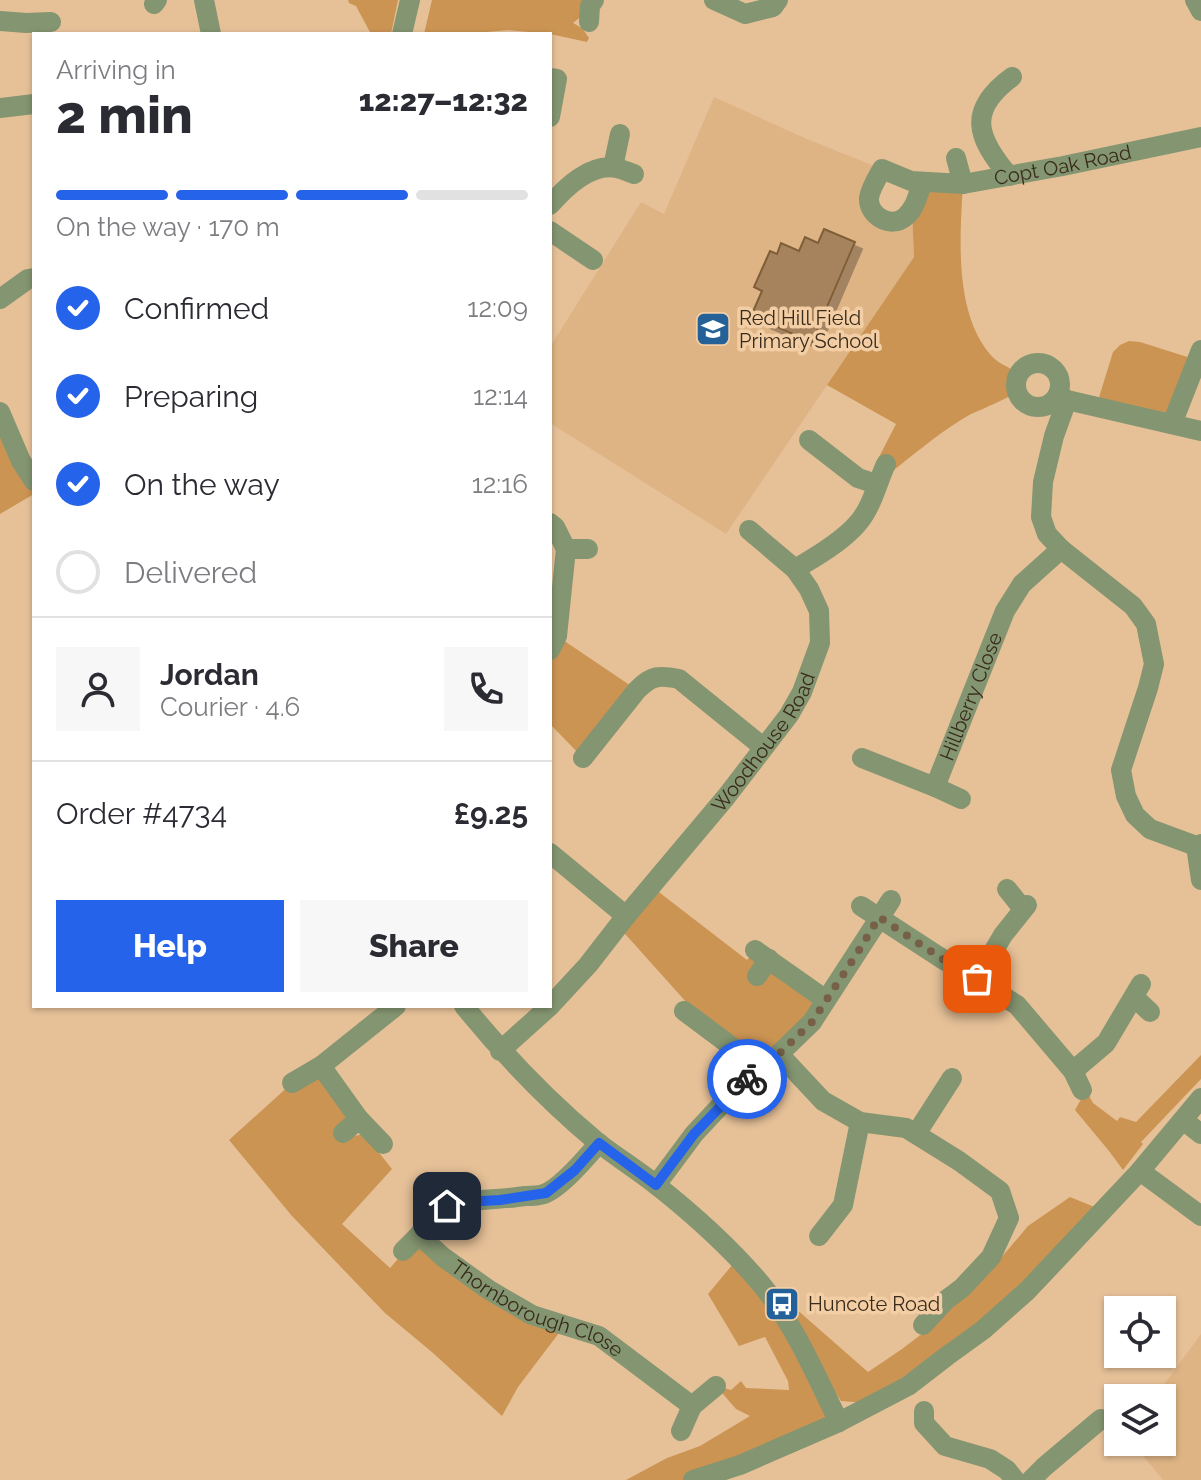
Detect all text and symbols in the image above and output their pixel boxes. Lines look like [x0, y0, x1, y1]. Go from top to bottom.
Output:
text: Arriving in [56, 55, 176, 85]
text: 12:27–12:32 [359, 83, 528, 118]
text: 2 min [56, 84, 193, 145]
street label: Copt Oak Road [992, 140, 1133, 190]
text: On the way · 170 m [56, 212, 280, 242]
icon: check [56, 286, 100, 330]
text: Confirmed [124, 291, 269, 326]
text: 12:09 [467, 293, 528, 323]
place label: Red Hill Field Primary School [739, 306, 879, 353]
school or university icon: Red Hill Field Primary School [694, 310, 732, 348]
icon: check [56, 374, 100, 418]
text: Preparing [124, 379, 258, 414]
text: 12:14 [473, 381, 528, 411]
icon: check [56, 462, 100, 506]
text: On the way [124, 467, 280, 502]
text: 12:16 [472, 469, 528, 499]
text: Delivered [124, 555, 257, 590]
street label: Hillberry Close [935, 629, 1007, 764]
button: person [56, 647, 140, 731]
button: phone [444, 647, 528, 731]
text: Jordan [160, 657, 259, 692]
street label: Woodhouse Road [706, 669, 820, 817]
text: Courier · 4.6 [160, 692, 300, 722]
text: Order #4734 [56, 796, 227, 831]
text: £9.25 [454, 796, 528, 831]
button: Help [56, 900, 284, 992]
button: Share [300, 900, 528, 992]
pin [943, 945, 1011, 1013]
icon: bag [955, 957, 999, 1001]
courier [707, 1039, 787, 1119]
icon: bike [725, 1057, 769, 1101]
pin [413, 1172, 481, 1240]
icon: home [425, 1184, 469, 1228]
street label: Thornborough Close [446, 1255, 628, 1362]
bus stop icon: Huncote Road [763, 1285, 801, 1323]
place label: Huncote Road [808, 1292, 940, 1316]
map controls [1104, 1296, 1176, 1456]
button: locate [1104, 1296, 1176, 1368]
button: layers [1104, 1384, 1176, 1456]

